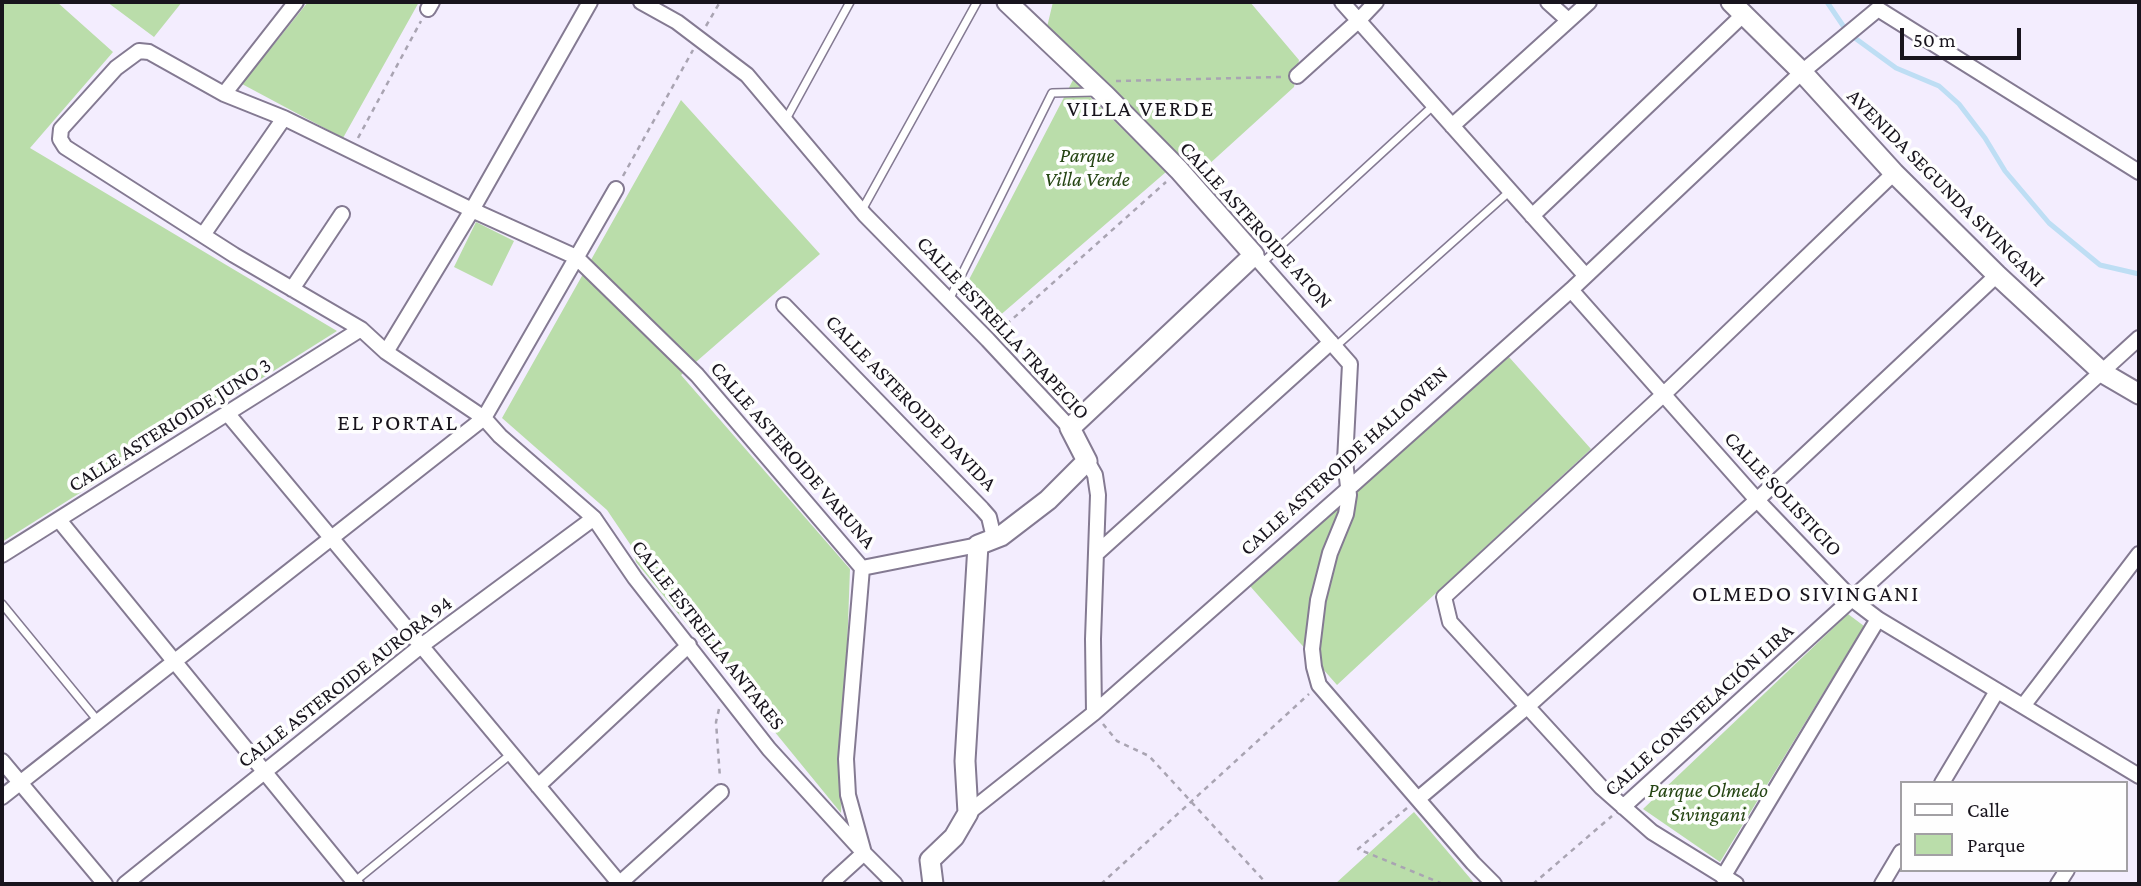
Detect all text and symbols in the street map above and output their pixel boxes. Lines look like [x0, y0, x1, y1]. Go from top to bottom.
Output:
scale bar [1903, 14, 2024, 58]
text: 50 m [1913, 28, 1956, 52]
street label: AVENIDA SEGUNDA SIVINGANI [1842, 84, 2050, 292]
district label: VILLA VERDE [1068, 95, 1214, 123]
street label: CALLE ASTEROIDE ATON [1174, 136, 1338, 314]
park label: Parque Villa Verde [1044, 143, 1130, 193]
street label: CALLE ESTRELLA TRAPECIO [911, 231, 1095, 425]
street label: CALLE ASTEROIDE DAVIDA [820, 310, 1002, 496]
street label: CALLE ASTERIOIDE JUNO 3 [64, 352, 276, 498]
street label: CALLE ASTEROIDE VARUNA [705, 356, 881, 554]
street label: CALLE ASTEROIDE HALLOWEN [1235, 361, 1453, 561]
district label: EL PORTAL [338, 409, 458, 437]
street label: CALLE SOLISTICIO [1719, 426, 1847, 562]
street label: CALLE ESTRELLA ANTARES [626, 535, 790, 735]
district label: OLMEDO SIVINGANI [1694, 580, 1918, 608]
street label: CALLE ASTEROIDE AURORA 94 [233, 591, 457, 773]
street label: CALLE CONSTELACIÓN LIRA [1599, 618, 1799, 802]
park label: Parque Olmedo Sivingani [1648, 778, 1768, 828]
legend [1899, 781, 2127, 872]
text: Calle [1967, 798, 2009, 822]
text: Parque [1967, 833, 2025, 857]

